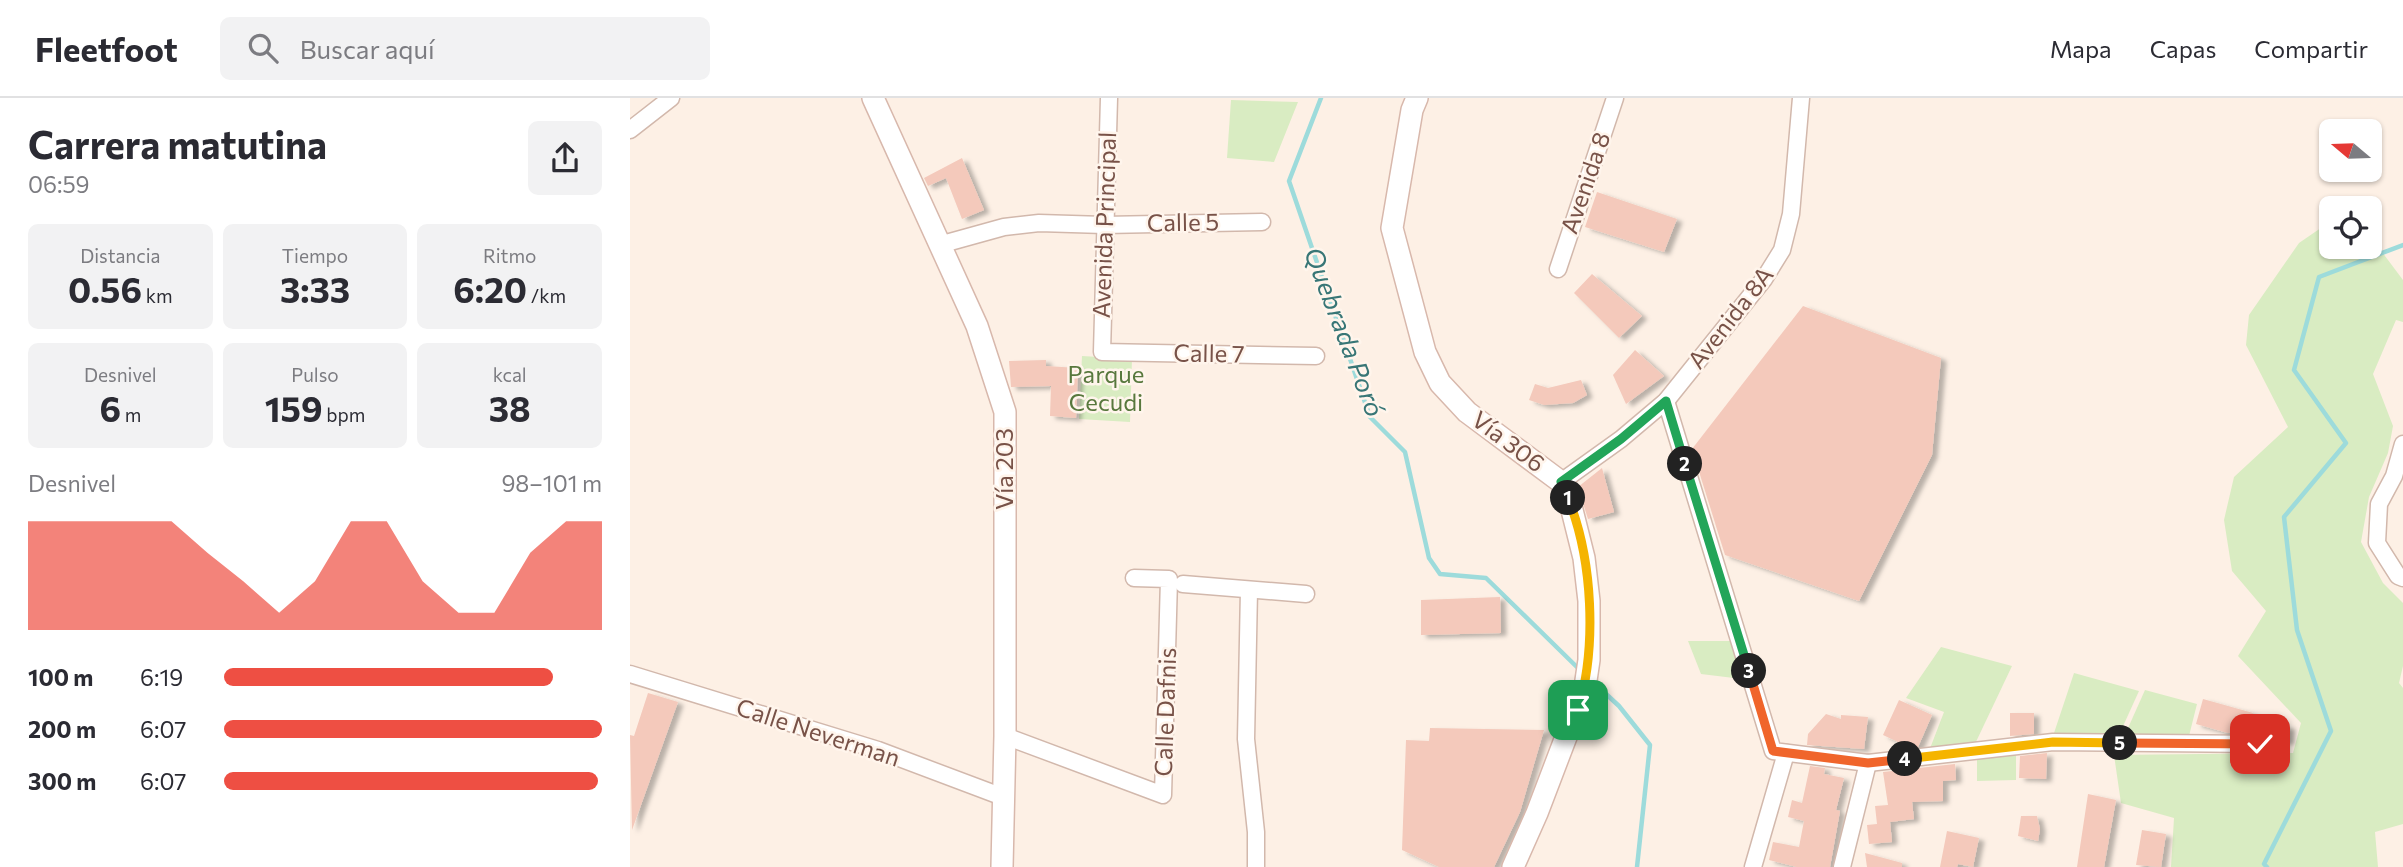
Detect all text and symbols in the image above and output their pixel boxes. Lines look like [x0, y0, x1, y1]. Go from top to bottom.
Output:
search box [220, 17, 710, 80]
text: Fleetfoot [35, 28, 178, 69]
icon: search [244, 29, 282, 67]
text: Buscar aquí [300, 33, 435, 64]
text: Mapa [2050, 34, 2112, 63]
text: Capas [2150, 34, 2216, 63]
text: Compartir [2254, 34, 2368, 63]
north arrow [2319, 119, 2382, 182]
map controls [2319, 119, 2382, 259]
text: Carrera matutina [28, 120, 327, 167]
button: share [528, 121, 602, 195]
street label: Avenida 8 [1554, 128, 1615, 237]
street label: Avenida Principal [1086, 131, 1121, 319]
text: 06:59 [28, 170, 90, 198]
button: locate [2319, 196, 2382, 259]
street label: Calle 5 [1147, 206, 1219, 237]
water label: Quebrada Poró [1299, 242, 1392, 421]
text: Distancia [80, 244, 160, 267]
text: Tiempo [282, 244, 348, 267]
text: Ritmo [483, 244, 536, 267]
street label: Avenida 8A [1681, 260, 1779, 374]
text: 0.56 [68, 267, 142, 310]
text: 3:33 [280, 267, 350, 310]
text: 6:20 [453, 267, 527, 310]
text: km [142, 284, 173, 307]
text: /km [527, 284, 566, 307]
street label: Calle 7 [1173, 337, 1245, 368]
park label: Parque Cecudi [1068, 359, 1144, 416]
text: Desnivel [84, 363, 157, 386]
text: Pulso [291, 363, 339, 386]
text: kcal [493, 363, 527, 386]
text: 6 [99, 386, 121, 429]
text: 159 [265, 386, 323, 429]
text: 38 [489, 386, 531, 429]
text: m [121, 403, 141, 426]
text: bpm [323, 403, 365, 426]
street label: Vía 306 [1467, 404, 1551, 477]
street label: Vía 203 [989, 428, 1018, 510]
pin: 2 [1668, 446, 1702, 482]
text: 2 [1679, 452, 1690, 475]
text: Desnivel [28, 469, 116, 497]
text: 98–101 m [501, 469, 602, 497]
pin: 1 [1550, 480, 1586, 516]
text: 1 [1563, 486, 1572, 509]
street label: Calle Dafnis [1148, 647, 1181, 777]
pin: 3 [1732, 654, 1766, 688]
text: 3 [1743, 659, 1754, 682]
text: 100 m [28, 663, 93, 691]
text: 6:19 [140, 663, 183, 691]
pin [1548, 680, 1608, 740]
street label: Calle Neverman [733, 691, 904, 772]
icon: arrive [1559, 691, 1597, 729]
pin [2230, 714, 2290, 774]
text: 200 m [28, 715, 96, 743]
text: 6:07 [140, 715, 186, 743]
icon: check [2241, 725, 2279, 763]
pin: 5 [2102, 726, 2138, 760]
text: 5 [2114, 731, 2125, 754]
pin: 4 [1888, 742, 1922, 776]
text: 4 [1899, 747, 1910, 770]
text: 300 m [28, 767, 96, 795]
text: 6:07 [140, 767, 186, 795]

